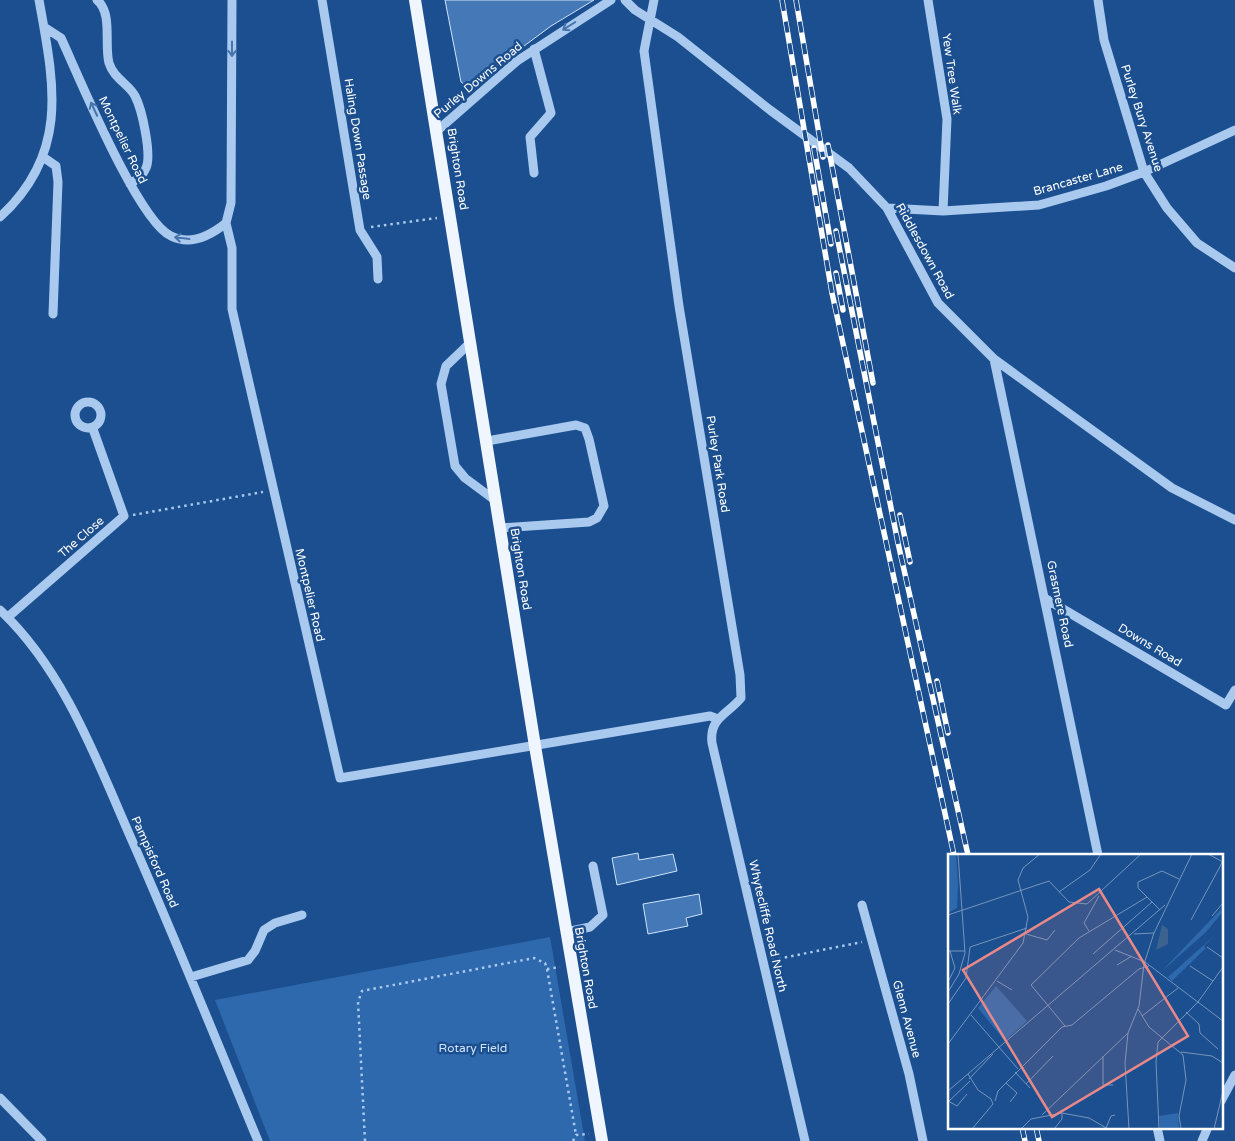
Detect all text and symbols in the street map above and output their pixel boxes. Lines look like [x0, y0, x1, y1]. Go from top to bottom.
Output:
one-way arrow [563, 21, 577, 31]
street label: Yew Tree Walk [939, 33, 965, 116]
street label: Purley Downs Road [431, 39, 525, 121]
one-way arrow [227, 40, 237, 56]
street label: Purley Bury Avenue [1118, 63, 1166, 174]
street label: Haling Down Passage [341, 77, 375, 201]
street label: Montpelier Road [96, 94, 150, 186]
one-way arrow [89, 102, 98, 117]
street label: Brighton Road [445, 127, 471, 211]
street label: Brancaster Lane [1032, 159, 1125, 198]
street label: Riddlesdown Road [893, 201, 957, 301]
one-way arrow [175, 233, 191, 243]
street label: Purley Park Road [703, 414, 733, 514]
street label: The Close [55, 513, 107, 561]
street label: Brighton Road [508, 527, 534, 611]
street label: Montpelier Road [292, 547, 328, 643]
street label: Grasmere Road [1044, 559, 1076, 649]
street label: Downs Road [1116, 620, 1184, 670]
street label: Pampisford Road [129, 814, 181, 910]
inset map [948, 854, 1222, 1128]
street label: Whytecliffe Road North [746, 859, 790, 993]
street label: Brighton Road [572, 926, 600, 1010]
street label: Glenn Avenue [890, 979, 924, 1059]
park label: Rotary Field [439, 1041, 507, 1055]

